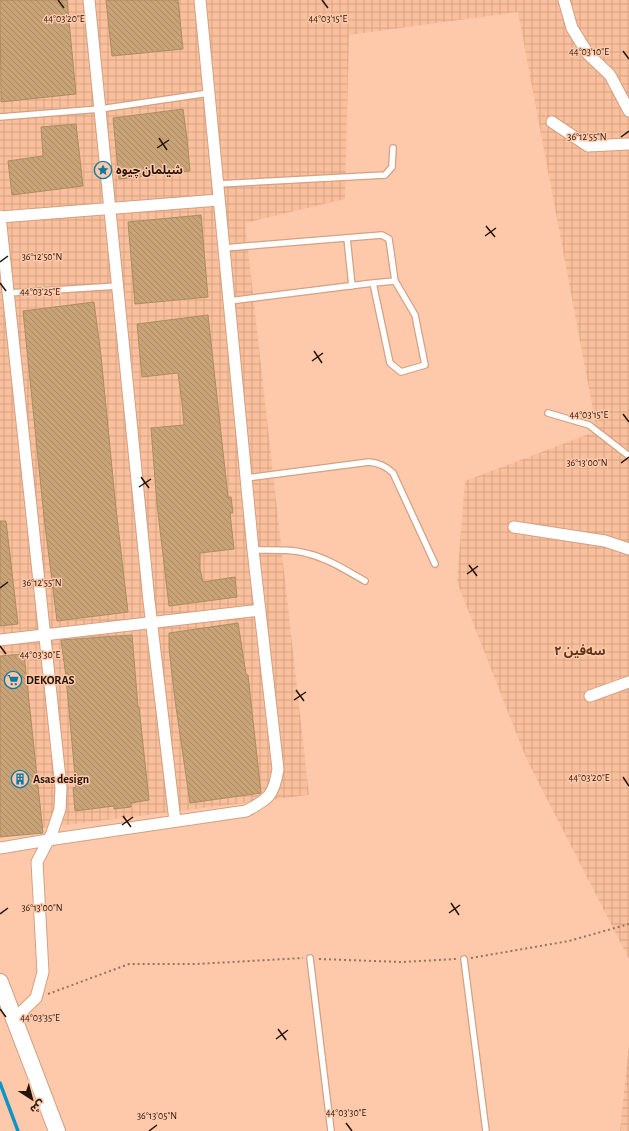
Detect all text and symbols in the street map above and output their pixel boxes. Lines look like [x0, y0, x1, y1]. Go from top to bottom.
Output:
text: 44°03'20"E [43, 14, 85, 24]
text: 44°03'15"E [309, 14, 348, 24]
text: 44°03'10"E [569, 47, 609, 57]
text: 36°12'55"N [567, 132, 607, 142]
place icon: شيلمان چیوه [93, 160, 113, 180]
place label: شيلمان چیوه [116, 164, 183, 179]
text: 36°12'50"N [22, 252, 62, 262]
text: 44°03'25"E [20, 287, 60, 297]
text: 44°03'15"E [570, 410, 609, 420]
text: 36°13'00"N [566, 458, 608, 468]
text: 36°12'55"N [22, 578, 62, 588]
district label: سەفین ٢ [554, 644, 606, 658]
text: 44°03'30"E [20, 650, 60, 660]
supermarket icon: DEKORAS [3, 670, 23, 690]
place label: DEKORAS [26, 674, 75, 686]
building icon: Asas design [10, 769, 30, 789]
place label: Asas design [33, 773, 89, 785]
text: 44°03'20"E [568, 773, 610, 783]
text: 36°13'00"N [21, 903, 63, 913]
text: 44°03'35"E [20, 1013, 60, 1023]
north arrow [12, 1079, 52, 1119]
text: ش [28, 1097, 47, 1116]
text: 44°03'30"E [326, 1108, 366, 1118]
text: 36°13'05"N [137, 1111, 177, 1121]

